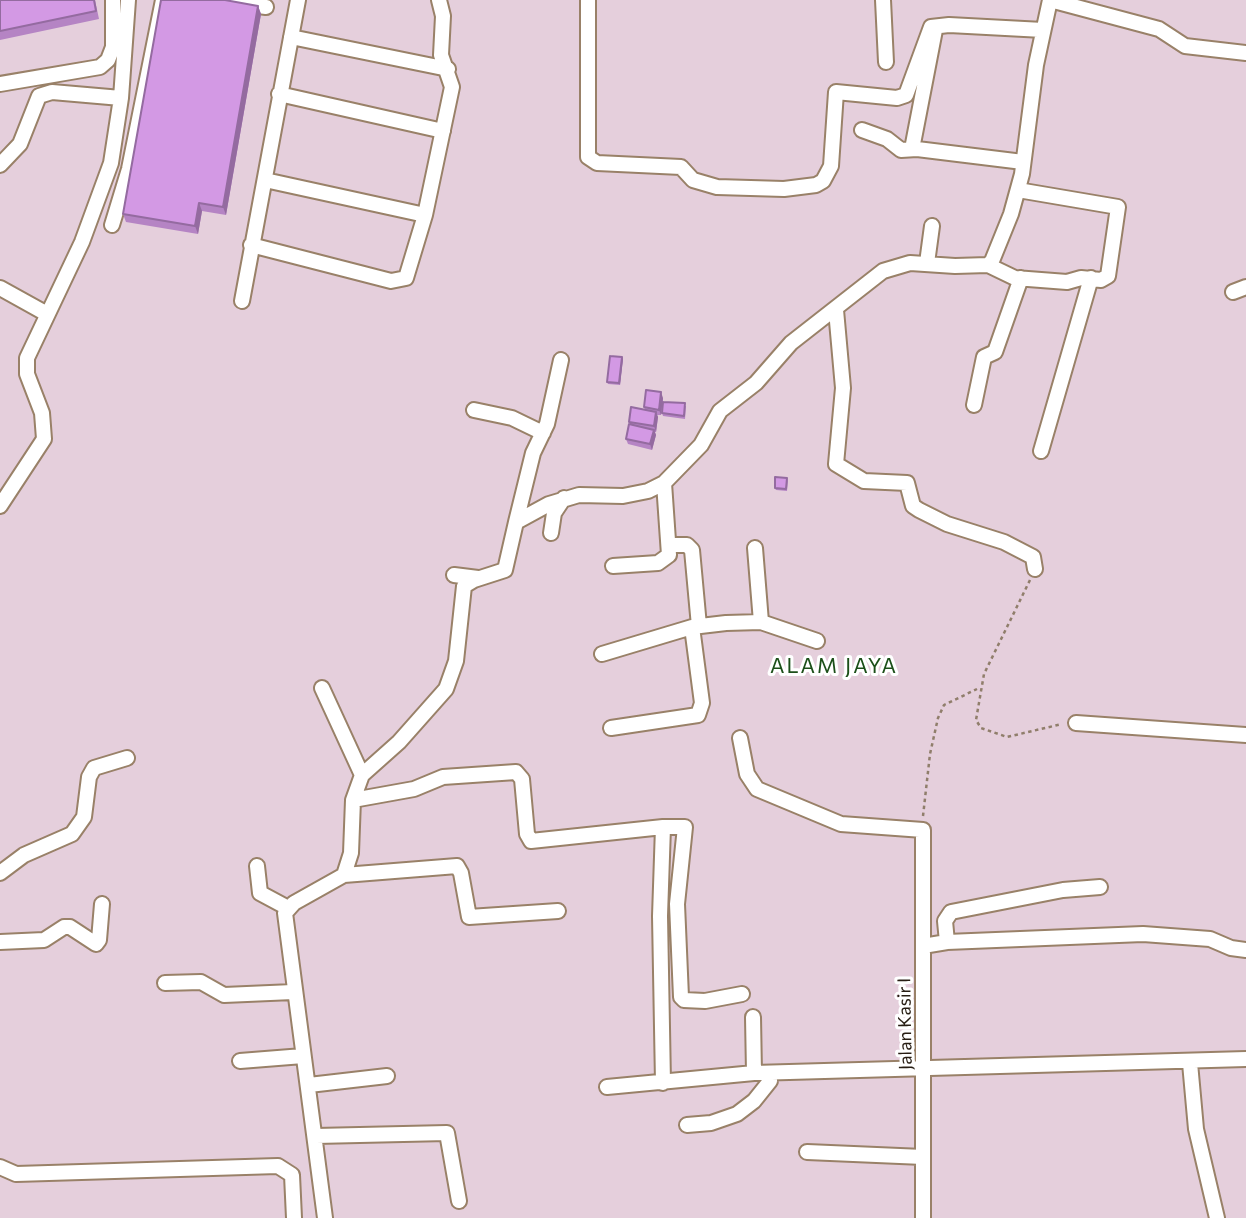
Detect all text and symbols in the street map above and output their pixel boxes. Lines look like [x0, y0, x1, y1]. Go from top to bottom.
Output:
district label: ALAM JAYA [771, 653, 897, 679]
street label: Jalan Kasir I [893, 978, 917, 1070]

